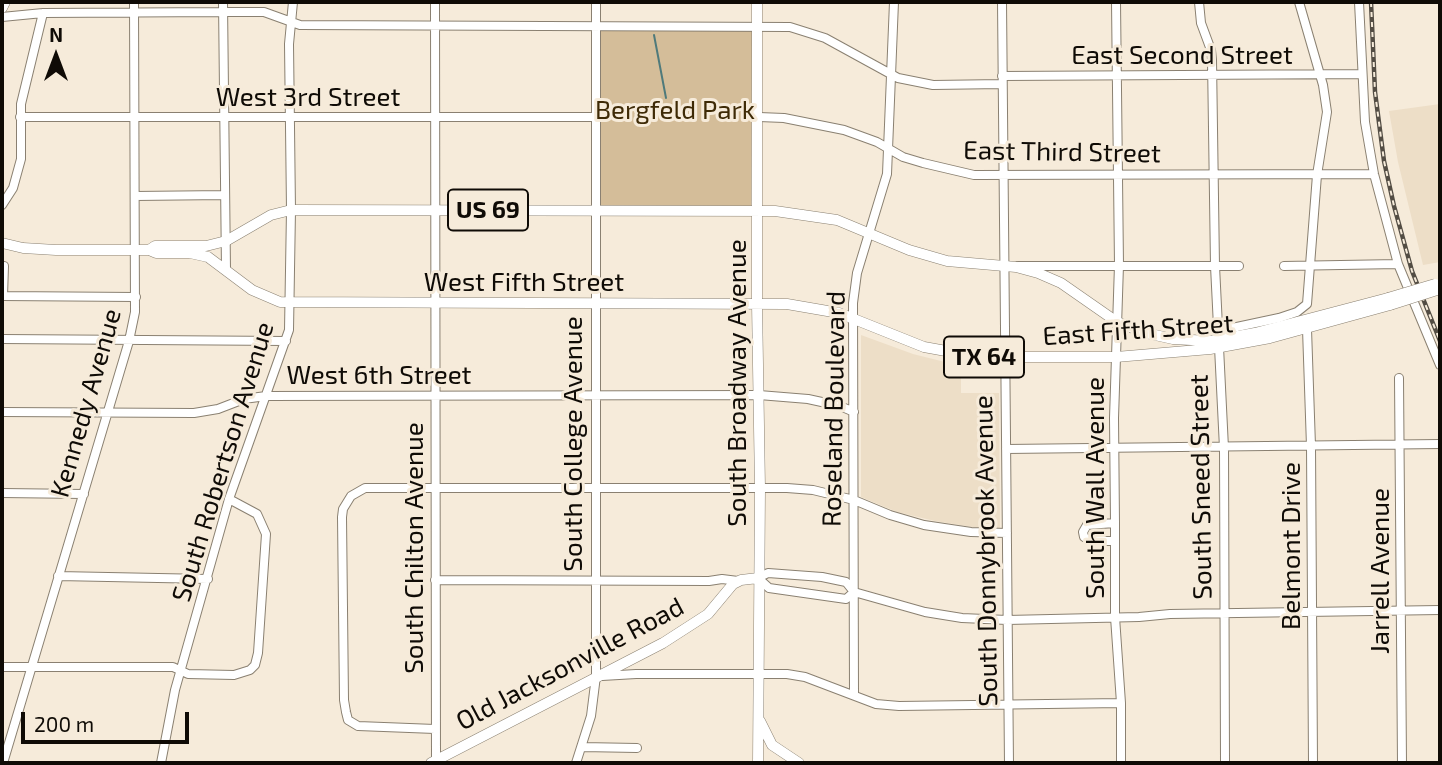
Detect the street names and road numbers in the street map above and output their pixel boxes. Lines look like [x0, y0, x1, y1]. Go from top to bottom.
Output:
street label: East Second Street [1071, 39, 1293, 71]
street label: West 3rd Street [216, 81, 400, 113]
street label: East Third Street [963, 135, 1161, 169]
road number: US 69 [448, 190, 528, 230]
street label: South Broadway Avenue [721, 239, 753, 527]
street label: West Fifth Street [424, 266, 624, 298]
street label: Roseland Boulevard [816, 291, 852, 527]
street label: Kennedy Avenue [44, 305, 128, 501]
street label: East Fifth Street [1042, 308, 1234, 352]
street label: South College Avenue [557, 316, 589, 572]
street label: South Robertson Avenue [166, 318, 280, 606]
road number: TX 64 [944, 336, 1024, 378]
street label: West 6th Street [287, 359, 471, 391]
street label: South Sneed Street [1183, 374, 1219, 600]
street label: South Wall Avenue [1079, 377, 1111, 599]
street label: South Donnybrook Avenue [968, 395, 1004, 707]
street label: South Chilton Avenue [398, 422, 430, 674]
street label: Belmont Drive [1275, 462, 1307, 630]
street label: Jarrell Avenue [1364, 488, 1396, 654]
street label: Old Jacksonville Road [451, 591, 689, 737]

